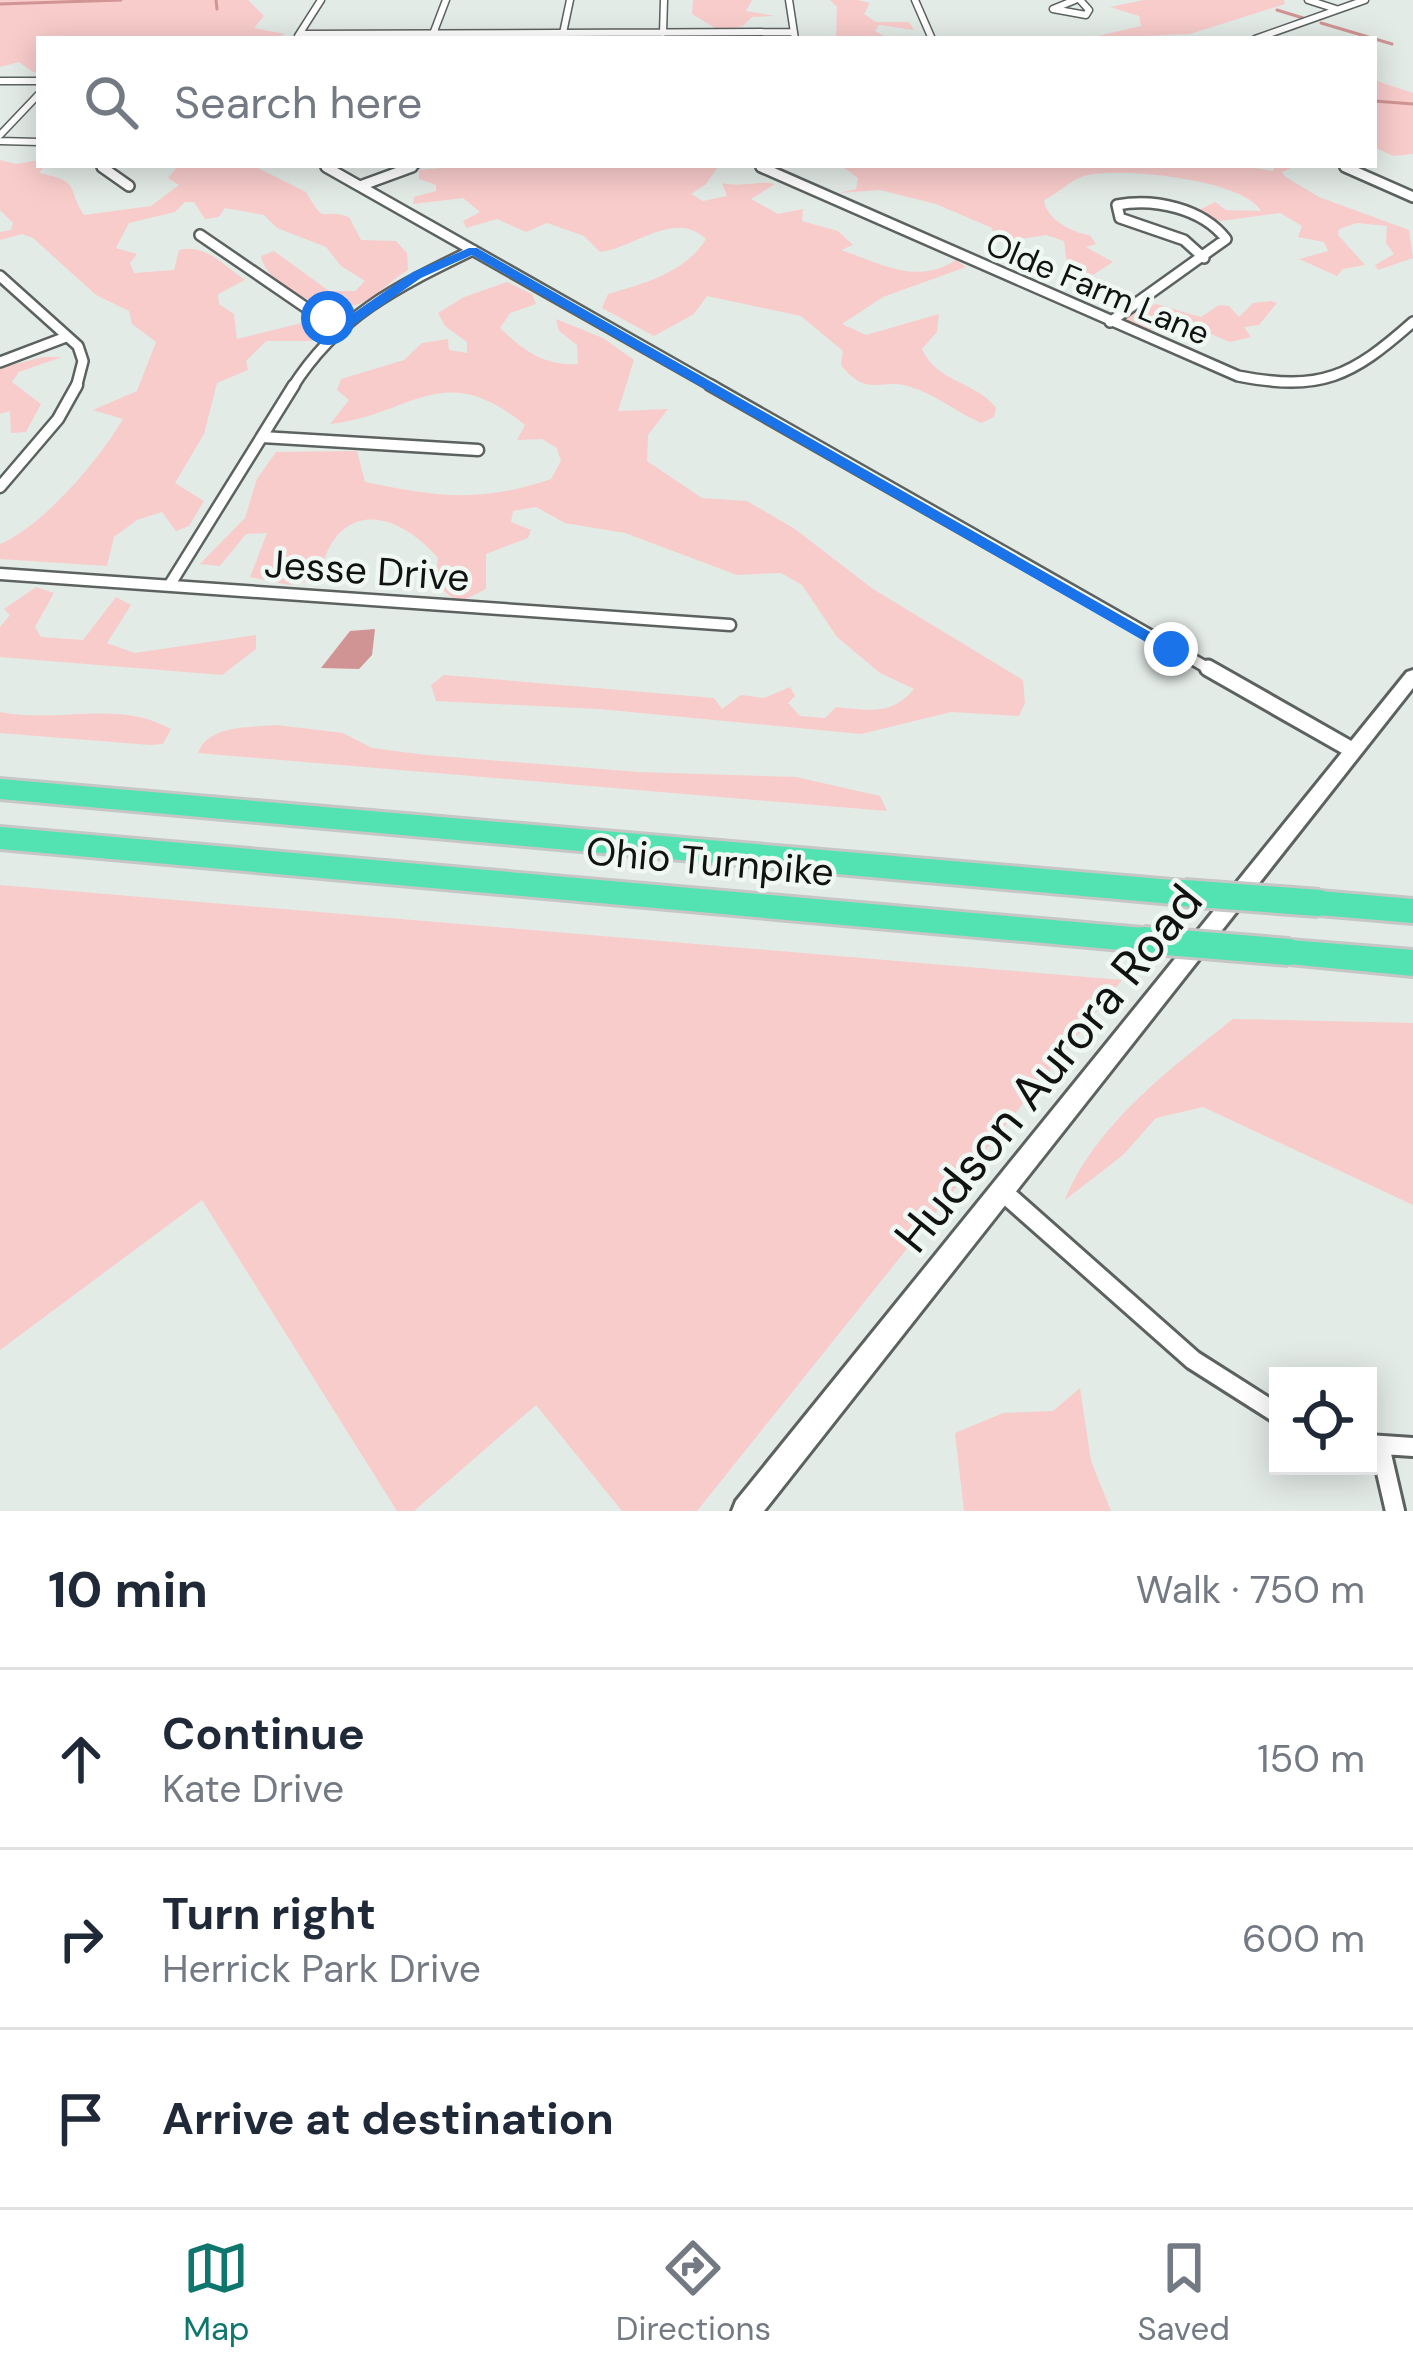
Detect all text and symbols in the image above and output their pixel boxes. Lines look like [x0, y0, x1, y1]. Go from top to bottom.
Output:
search box [36, 36, 1377, 168]
icon: search [78, 69, 144, 135]
text: Search here [174, 73, 422, 132]
street label: Olde Farm Lane [979, 222, 1216, 355]
route start [301, 291, 355, 345]
street label: Jesse Drive [263, 538, 471, 603]
route end [1144, 622, 1198, 676]
street label: Ohio Turnpike [584, 825, 836, 898]
street label: Hudson Aurora Road [881, 871, 1216, 1265]
map controls [1269, 1367, 1377, 1475]
button: locate [1269, 1367, 1377, 1475]
text: 10 min [48, 1556, 208, 1623]
text: Walk · 750 m [1136, 1564, 1365, 1615]
text: Continue [162, 1704, 365, 1763]
icon: ahead [48, 1726, 114, 1792]
text: 150 m [1257, 1733, 1365, 1784]
text: Kate Drive [162, 1763, 344, 1814]
text: Turn right [162, 1884, 376, 1943]
icon: right [48, 1906, 114, 1972]
text: 600 m [1242, 1913, 1365, 1964]
text: Herrick Park Drive [162, 1943, 481, 1994]
icon: arrive [48, 2086, 114, 2152]
text: Arrive at destination [162, 2089, 614, 2148]
tab: Map [183, 2235, 250, 2350]
tab: Directions [616, 2235, 771, 2350]
tab: Saved [1137, 2235, 1230, 2350]

